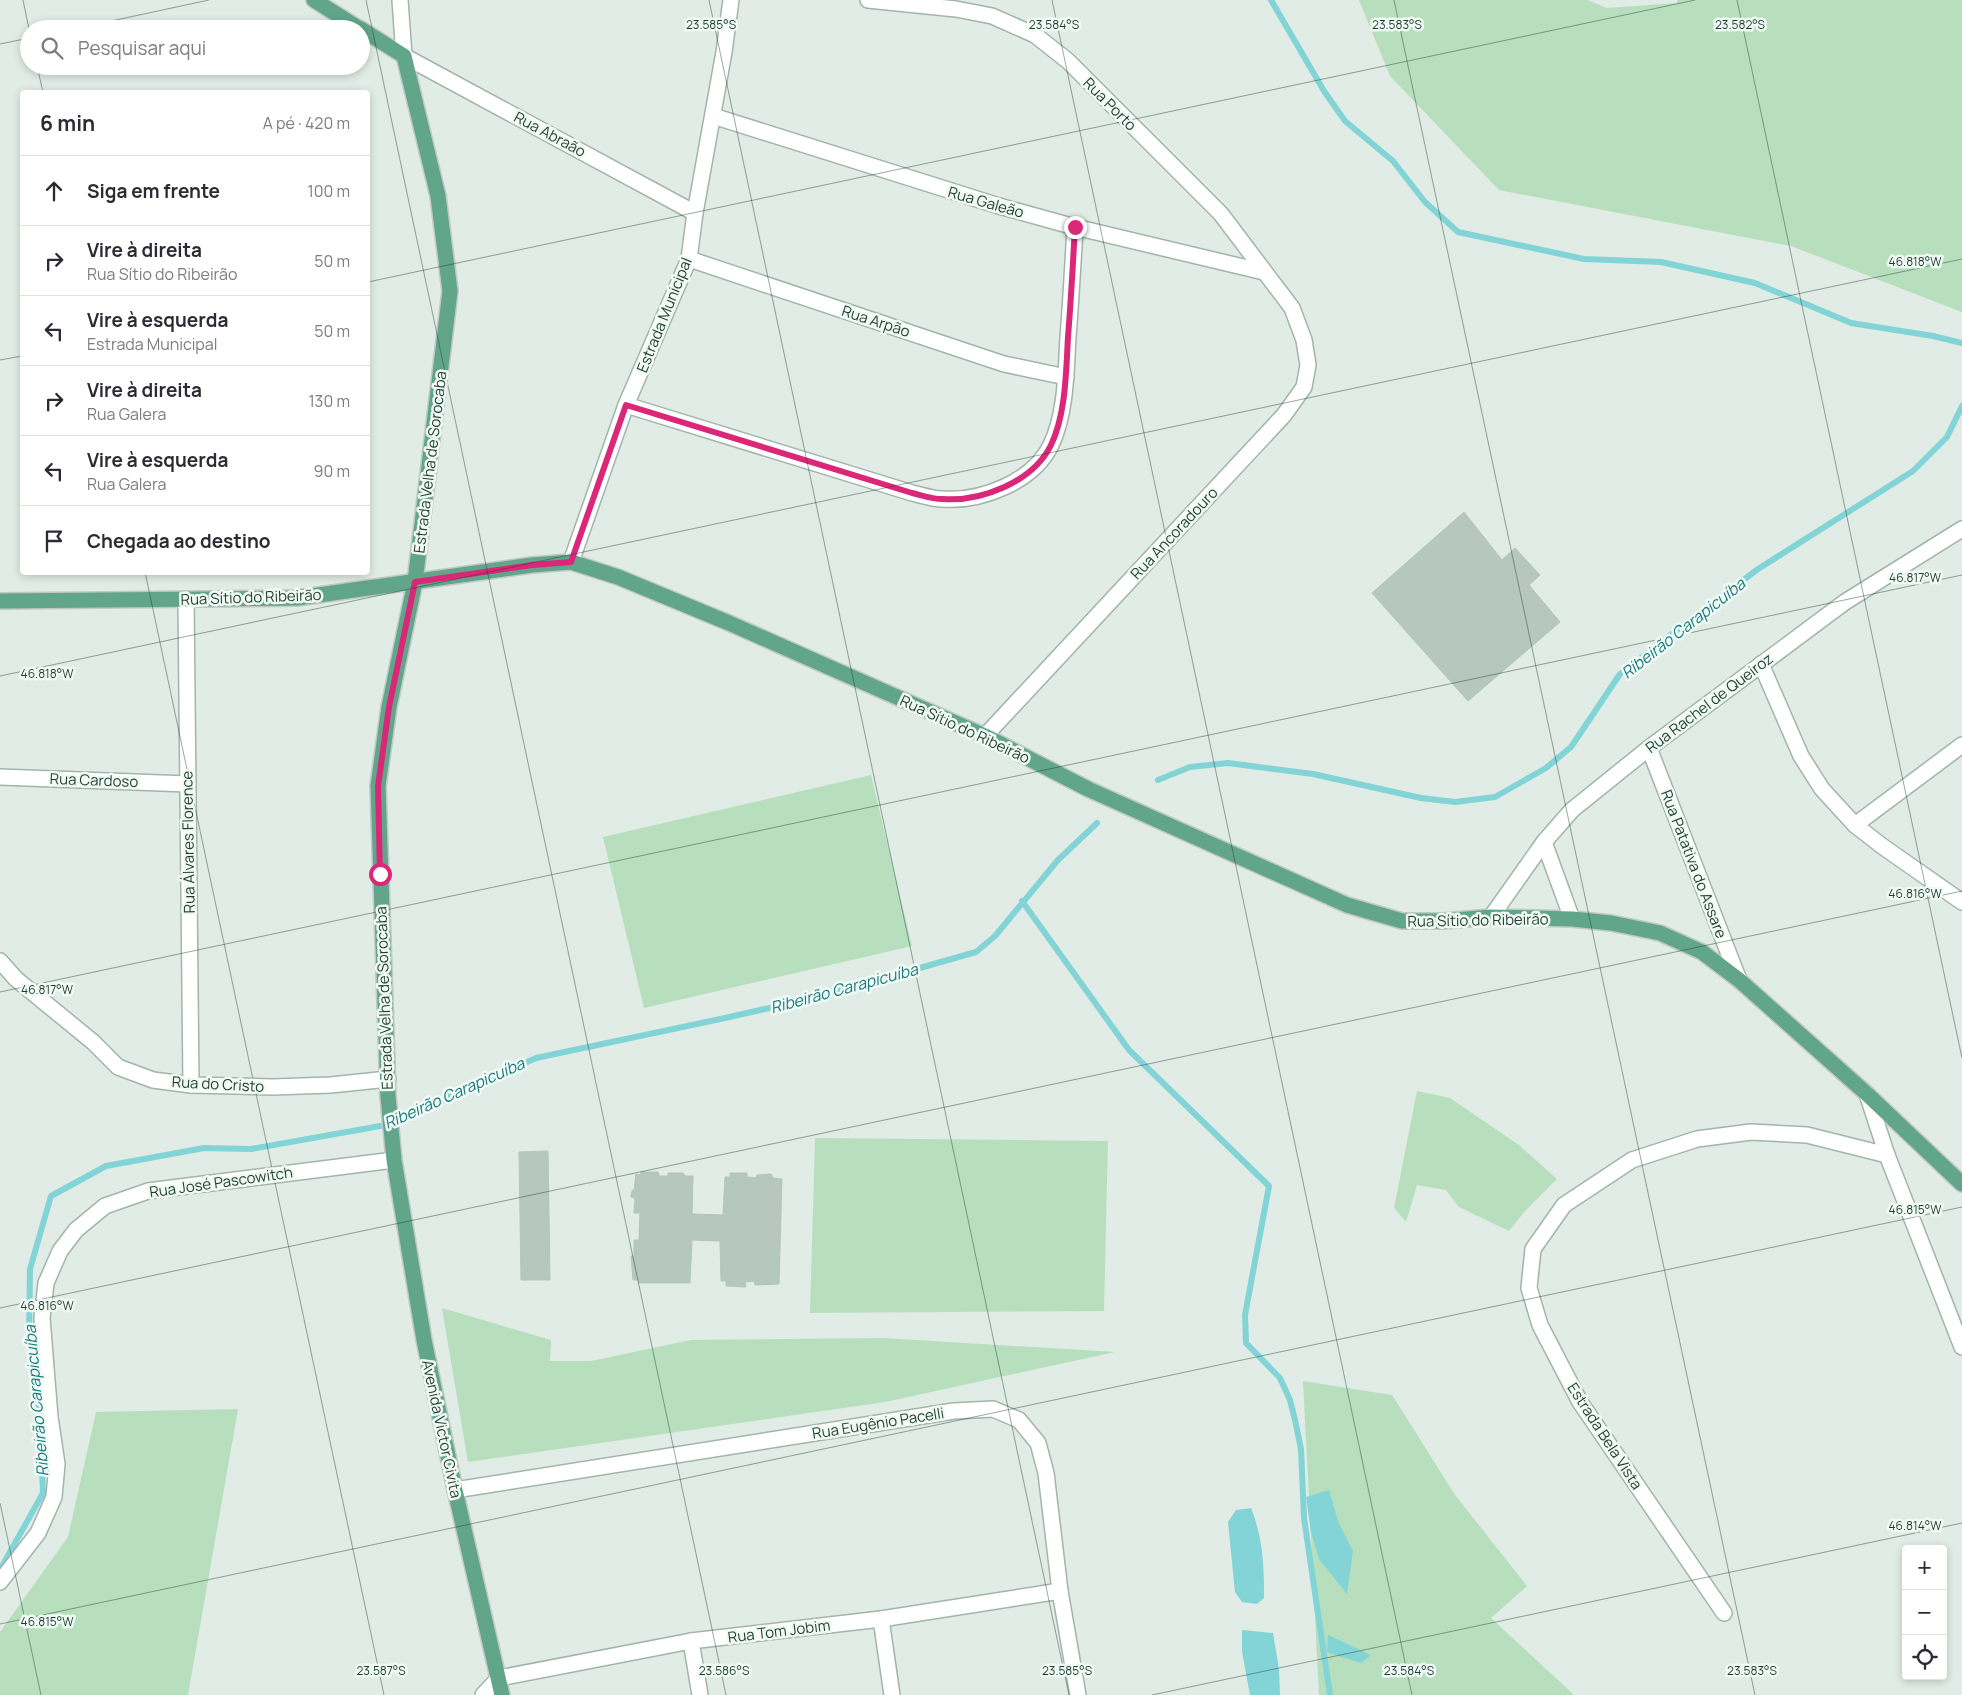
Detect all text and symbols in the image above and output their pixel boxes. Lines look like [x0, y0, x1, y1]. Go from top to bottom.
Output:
text: 23.585°S [686, 16, 736, 33]
text: 23.584°S [1029, 16, 1079, 33]
text: 23.583°S [1372, 16, 1422, 33]
text: 23.582°S [1715, 16, 1765, 33]
search box [20, 20, 370, 75]
icon: search [38, 34, 66, 62]
text: Pesquisar aqui [78, 35, 206, 61]
street label: Rua Porto [1079, 73, 1141, 135]
street label: Rua Abraão [510, 106, 590, 162]
text: 6 min [40, 109, 95, 137]
text: A pé · 420 m [263, 112, 350, 134]
icon: ahead [40, 177, 68, 205]
text: Siga em frente [87, 178, 220, 204]
text: 100 m [307, 180, 350, 202]
street label: Rua Galeão [946, 181, 1026, 223]
route end [1064, 216, 1087, 239]
text: Vire à direita [87, 237, 202, 263]
icon: right [40, 247, 68, 275]
text: 50 m [314, 250, 350, 272]
text: 46.818°W [1889, 253, 1942, 270]
street label: Estrada Municipal [631, 254, 697, 376]
text: Rua Sítio do Ribeirão [87, 263, 237, 285]
street label: Rua Arpão [839, 300, 913, 342]
text: Vire à esquerda [87, 307, 228, 333]
icon: left [40, 317, 68, 345]
text: 50 m [314, 320, 350, 342]
text: Estrada Municipal [87, 333, 217, 355]
street label: Estrada Velha de Sorocaba [408, 370, 452, 554]
text: Vire à direita [87, 377, 202, 403]
icon: right [40, 387, 68, 415]
text: 130 m [308, 390, 350, 412]
text: Rua Galera [87, 403, 166, 425]
text: Vire à esquerda [87, 447, 228, 473]
icon: left [40, 457, 68, 485]
text: 90 m [314, 460, 350, 482]
text: Rua Galera [87, 473, 166, 495]
street label: Rua Ancoradouro [1126, 482, 1222, 584]
icon: arrive [40, 527, 68, 555]
text: Chegada ao destino [87, 528, 270, 554]
text: 46.817°W [1889, 569, 1942, 586]
water label: Ribeirão Carapicuíba [1616, 572, 1750, 683]
street label: Rua Sítio do Ribeirão [180, 584, 322, 610]
street label: Rua Rachel de Queiroz [1641, 648, 1777, 758]
text: 46.818°W [21, 665, 74, 682]
street label: Rua Sítio do Ribeirão [897, 690, 1033, 768]
street label: Rua Cardoso [49, 768, 139, 792]
street label: Rua Álvares Florence [176, 770, 200, 913]
street label: Rua Patativa do Assare [1656, 787, 1732, 941]
route start [369, 863, 392, 886]
text: 46.816°W [1888, 885, 1942, 902]
street label: Estrada Velha de Sorocaba [370, 906, 398, 1090]
street label: Rua Sítio do Ribeirão [1407, 908, 1549, 932]
water label: Ribeirão Carapicuíba [768, 957, 921, 1018]
text: 46.817°W [21, 981, 74, 998]
water label: Ribeirão Carapicuíba [380, 1052, 529, 1134]
street label: Rua do Cristo [171, 1071, 265, 1097]
street label: Rua José Pascowitch [148, 1162, 294, 1202]
text: 46.815°W [1889, 1201, 1942, 1218]
text: 46.816°W [20, 1297, 74, 1314]
water label: Ribeirão Carapicuíba [18, 1323, 54, 1478]
street label: Avenida Victor Civita [417, 1358, 467, 1500]
street label: Estrada Bela Vista [1563, 1379, 1647, 1493]
street label: Rua Eugênio Pacelli [811, 1402, 945, 1444]
text: 46.814°W [1889, 1517, 1942, 1534]
map controls [1902, 1545, 1947, 1680]
button: + [1902, 1545, 1947, 1590]
button: − [1902, 1590, 1947, 1635]
text: 46.815°W [21, 1613, 74, 1630]
street label: Rua Tom Jobim [727, 1614, 831, 1648]
button: locate [1902, 1635, 1947, 1680]
text: 23.587°S [356, 1662, 406, 1679]
text: 23.586°S [699, 1662, 749, 1679]
text: 23.585°S [1042, 1662, 1092, 1679]
text: 23.584°S [1384, 1662, 1434, 1679]
text: 23.583°S [1727, 1662, 1777, 1679]

